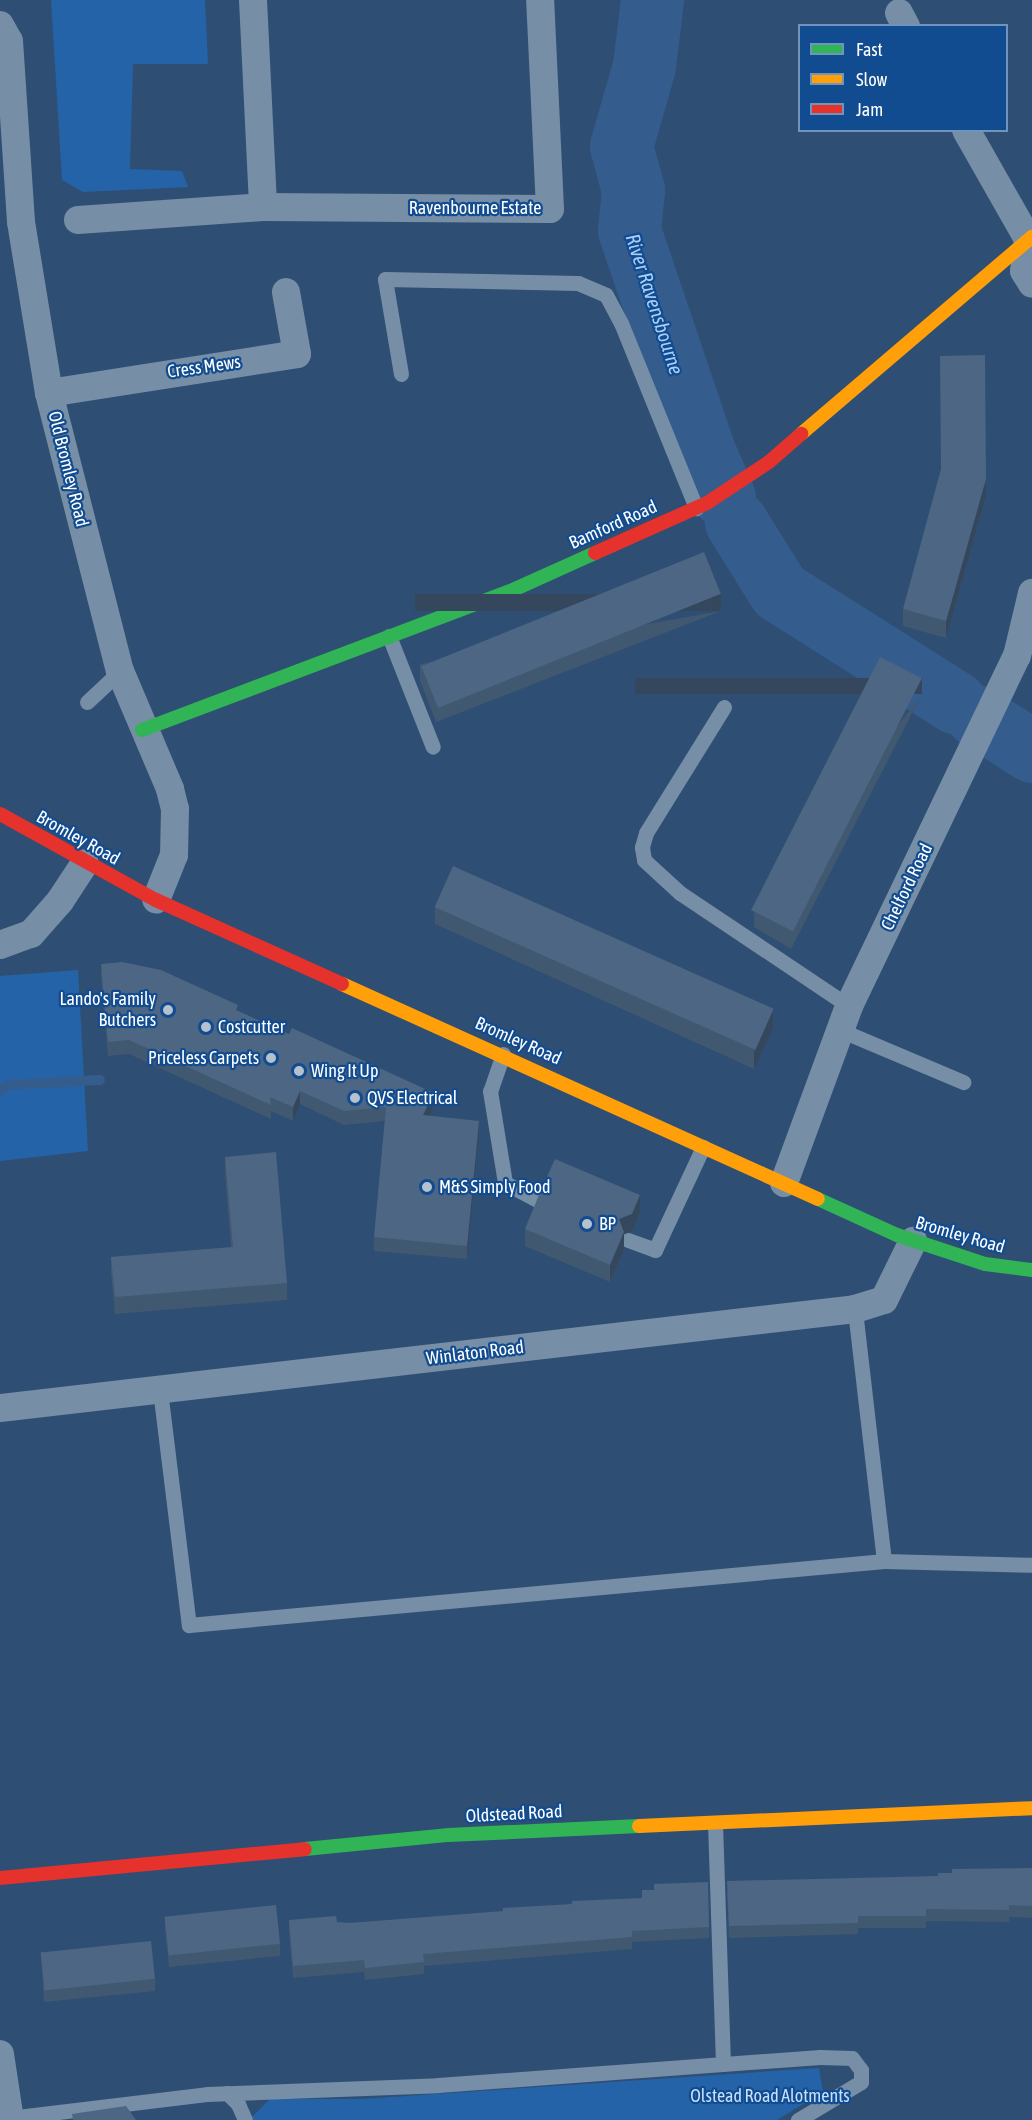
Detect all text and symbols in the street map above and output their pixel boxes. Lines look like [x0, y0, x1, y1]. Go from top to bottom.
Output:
legend [798, 24, 1008, 132]
text: Fast [856, 39, 883, 60]
text: Slow [856, 69, 887, 90]
text: Jam [856, 99, 883, 120]
street label: Ravenbourne Estate [409, 197, 541, 219]
water label: River Ravensbourne [621, 231, 689, 377]
street label: Cress Mews [166, 351, 242, 383]
street label: Old Bromley Road [43, 409, 93, 529]
street label: Bamford Road [566, 496, 660, 554]
street label: Bromley Road [32, 806, 124, 870]
street label: Chelford Road [877, 840, 937, 934]
place label: Lando's Family Butchers [60, 989, 156, 1032]
marker: Lando's Family Butchers [161, 1003, 175, 1017]
street label: Bromley Road [472, 1012, 564, 1070]
place label: Costcutter [218, 1016, 285, 1038]
marker: Costcutter [199, 1020, 213, 1034]
place label: Priceless Carpets [148, 1047, 259, 1069]
marker: Priceless Carpets [264, 1051, 278, 1065]
place label: Wing It Up [311, 1060, 379, 1082]
marker: Wing It Up [292, 1064, 306, 1078]
place label: QVS Electrical [367, 1087, 458, 1109]
marker: QVS Electrical [348, 1091, 362, 1105]
place label: M&S Simply Food [439, 1176, 550, 1198]
marker: M&S Simply Food [420, 1180, 434, 1194]
street label: Bromley Road [913, 1212, 1007, 1258]
place label: BP [599, 1213, 616, 1235]
marker: BP [580, 1217, 594, 1231]
street label: Winlaton Road [425, 1336, 525, 1370]
street label: Oldstead Road [465, 1801, 563, 1827]
park label: Olstead Road Alotments [690, 2085, 850, 2107]

